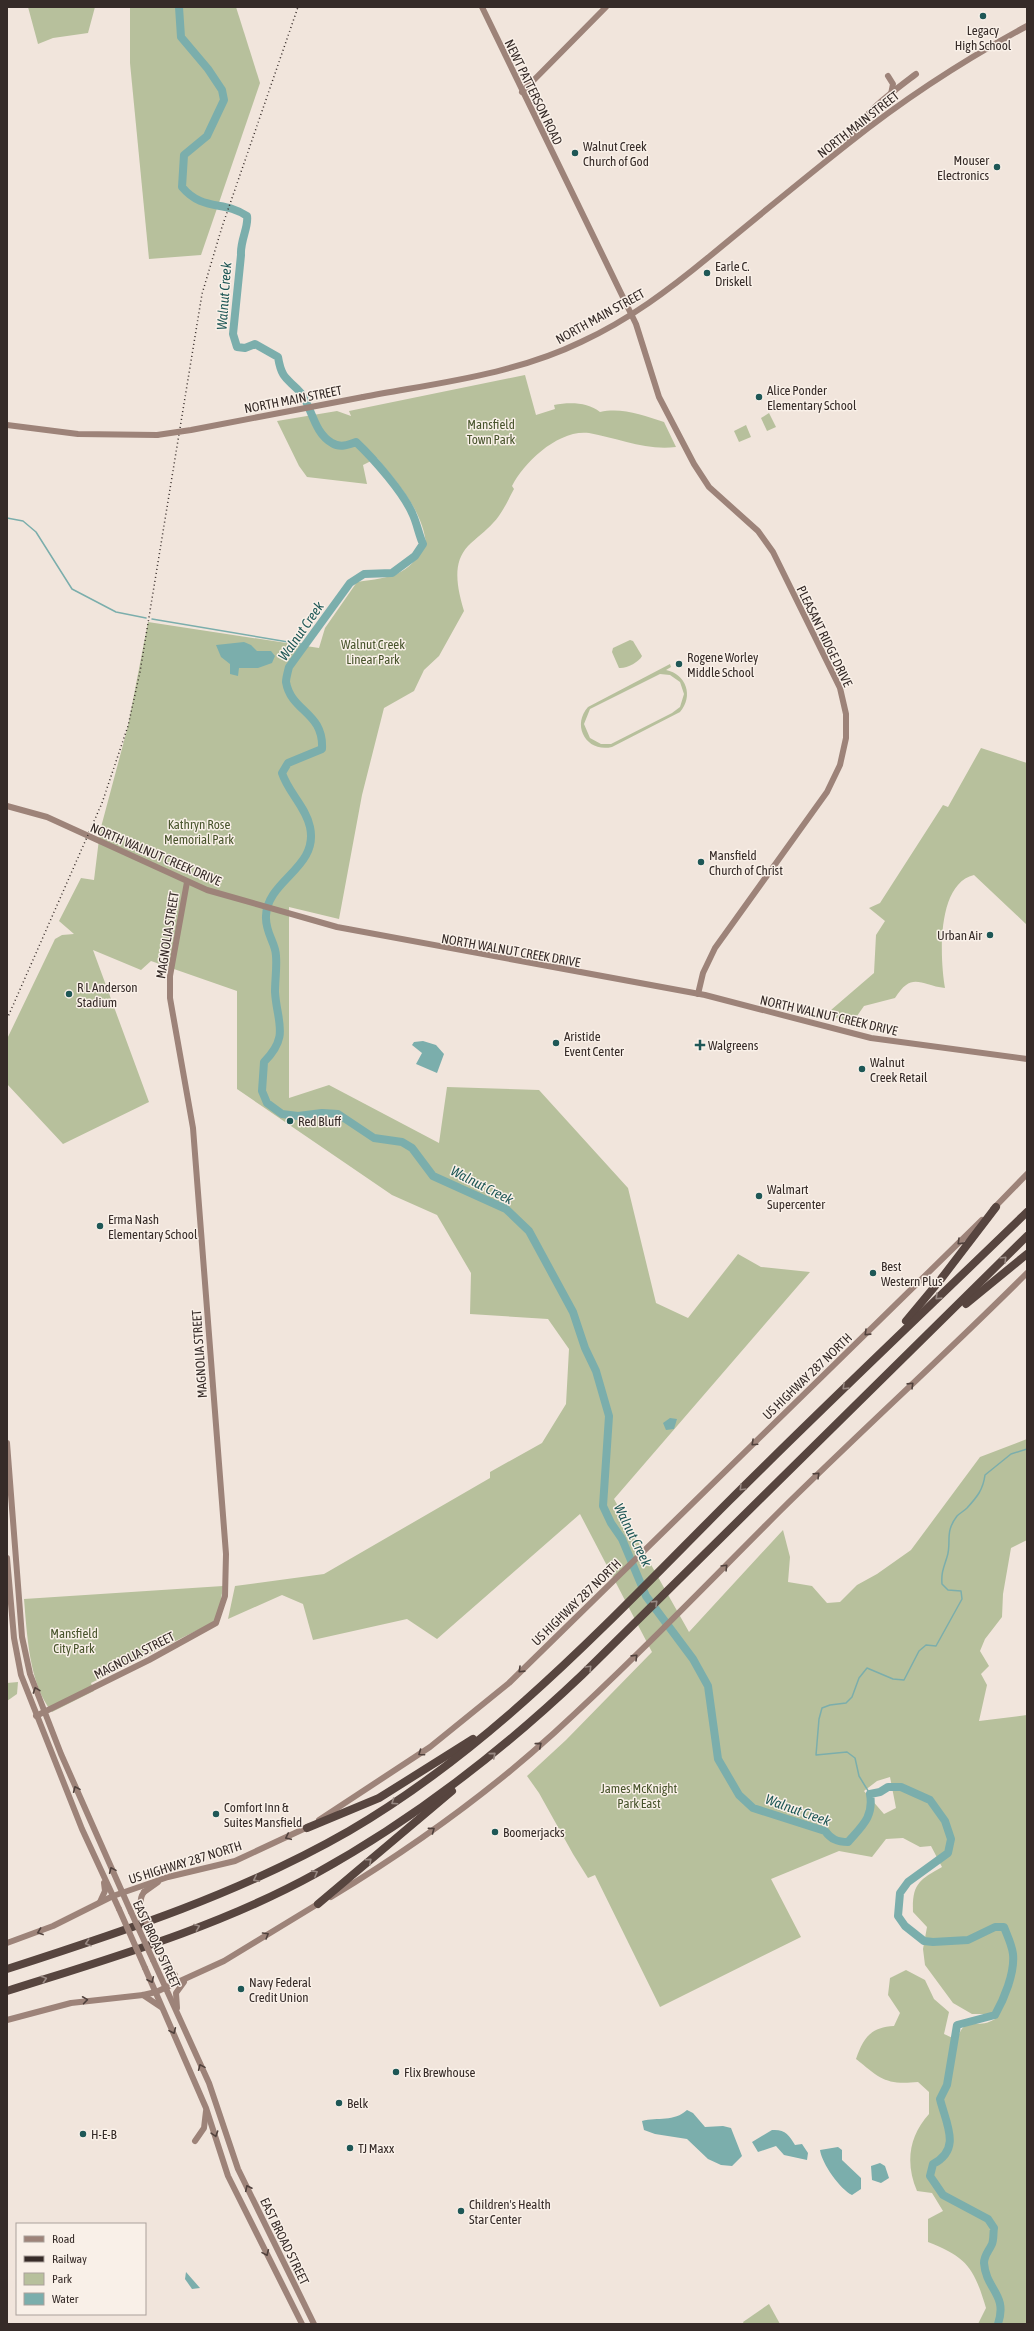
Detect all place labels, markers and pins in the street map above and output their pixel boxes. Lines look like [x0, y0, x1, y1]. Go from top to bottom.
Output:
marker: Legacy High School [978, 11, 988, 21]
place label: Legacy High School [955, 23, 1012, 53]
place label: Walnut Creek Church of God [583, 139, 649, 169]
marker: Walnut Creek Church of God [570, 148, 580, 158]
place label: Mouser Electronics [937, 153, 989, 183]
marker: Mouser Electronics [992, 162, 1002, 172]
place label: Earle C. Driskell [715, 259, 753, 289]
marker: Earle C. Driskell [702, 268, 712, 278]
place label: Alice Ponder Elementary School [767, 383, 857, 413]
marker: Alice Ponder Elementary School [754, 392, 764, 402]
place label: Rogene Worley Middle School [687, 650, 759, 680]
marker: Rogene Worley Middle School [674, 659, 684, 669]
place label: Mansfield Church of Christ [709, 848, 783, 878]
marker: Mansfield Church of Christ [696, 857, 706, 867]
place label: Urban Air [937, 928, 982, 943]
marker: Urban Air [985, 930, 995, 940]
place label: R L Anderson Stadium [77, 980, 138, 1010]
marker: R L Anderson Stadium [64, 989, 74, 999]
place label: Aristide Event Center [564, 1029, 624, 1059]
marker: Aristide Event Center [551, 1038, 561, 1048]
place label: Walgreens [708, 1038, 759, 1053]
marker: Walgreens [695, 1040, 705, 1050]
place label: Walnut Creek Retail [870, 1055, 928, 1085]
marker: Walnut Creek Retail [857, 1064, 867, 1074]
place label: Red Bluff [298, 1114, 341, 1129]
marker: Red Bluff [285, 1116, 295, 1126]
place label: Walmart Supercenter [767, 1182, 825, 1212]
marker: Walmart Supercenter [754, 1191, 764, 1201]
place label: Erma Nash Elementary School [108, 1212, 198, 1242]
marker: Erma Nash Elementary School [95, 1221, 105, 1231]
place label: Best Western Plus [881, 1259, 943, 1289]
marker: Best Western Plus [868, 1268, 878, 1278]
place label: Comfort Inn & Suites Mansfield [224, 1800, 302, 1830]
marker: Comfort Inn & Suites Mansfield [211, 1809, 221, 1819]
place label: Boomerjacks [503, 1825, 565, 1840]
marker: Boomerjacks [490, 1827, 500, 1837]
place label: Navy Federal Credit Union [249, 1975, 312, 2005]
marker: Navy Federal Credit Union [236, 1984, 246, 1994]
place label: Flix Brewhouse [404, 2065, 476, 2080]
marker: Flix Brewhouse [391, 2067, 401, 2077]
place label: Belk [347, 2096, 369, 2111]
marker: Belk [334, 2098, 344, 2108]
place label: H-E-B [91, 2127, 118, 2142]
marker: H-E-B [78, 2129, 88, 2139]
place label: TJ Maxx [358, 2141, 395, 2156]
marker: TJ Maxx [345, 2143, 355, 2153]
place label: Children's Health Star Center [469, 2197, 551, 2227]
marker: Children's Health Star Center [456, 2206, 466, 2216]

